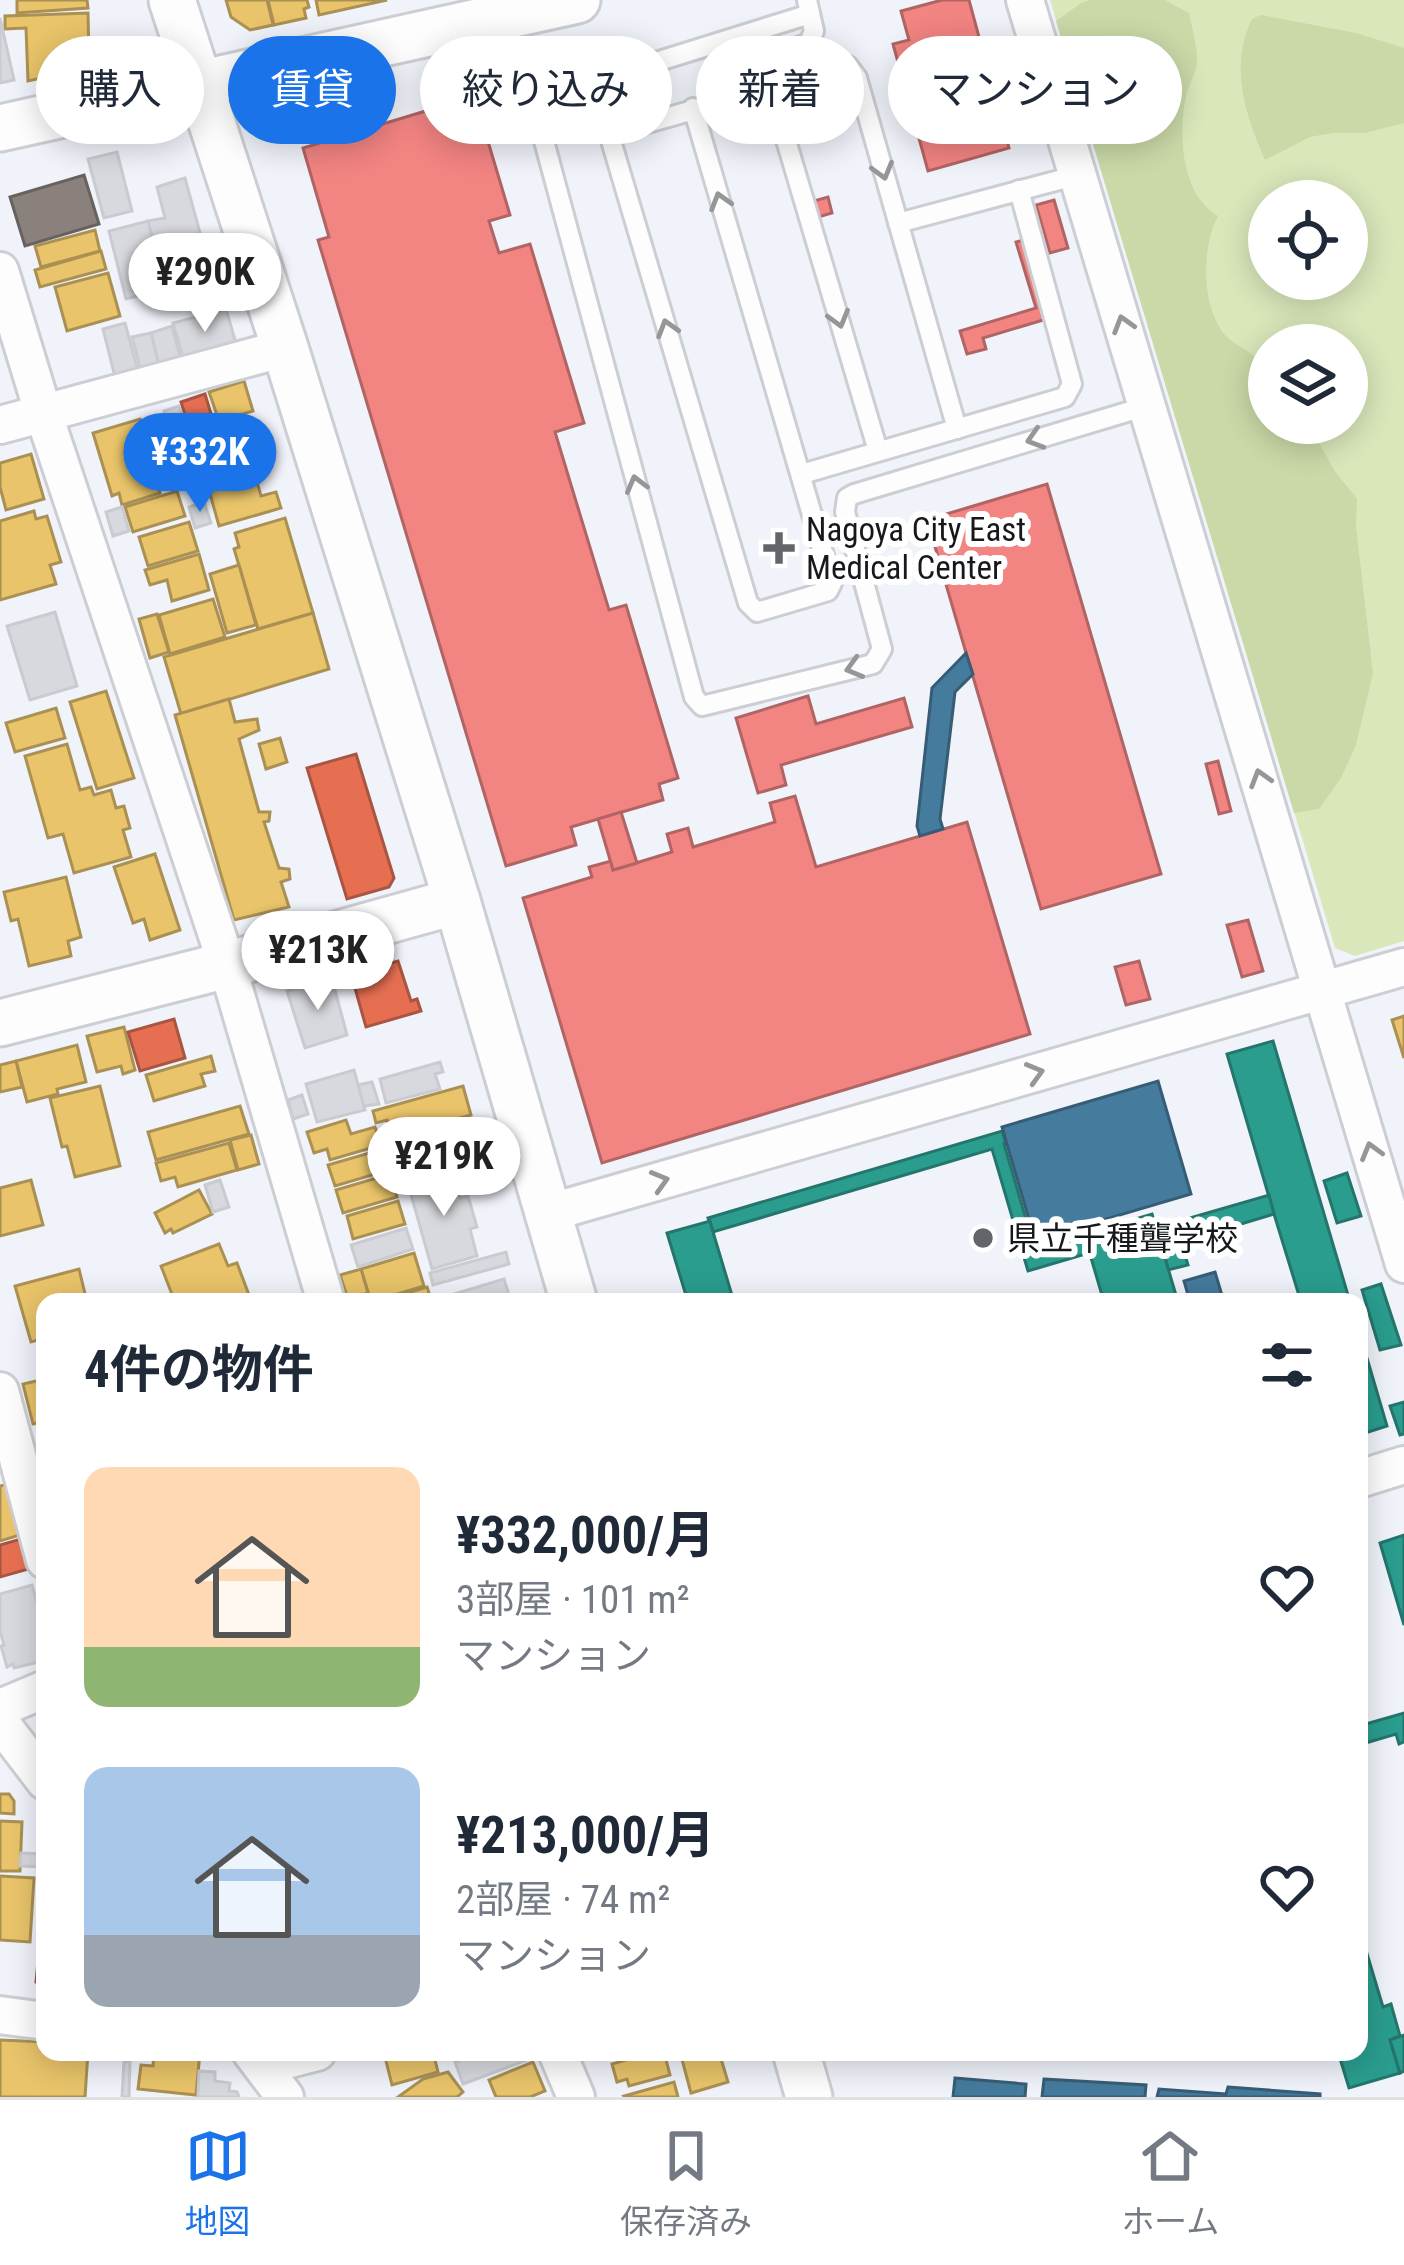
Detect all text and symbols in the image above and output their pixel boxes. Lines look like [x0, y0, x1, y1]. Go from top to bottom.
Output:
chip: 購入 [36, 36, 204, 144]
chip: 賃貸 [228, 36, 396, 144]
chip: 絞り込み [420, 36, 672, 144]
chip: 新着 [696, 36, 864, 144]
chip: マンション [888, 36, 1182, 144]
one-way arrow [869, 160, 894, 181]
map controls [1248, 180, 1368, 444]
button: locate [1248, 180, 1368, 300]
one-way arrow [709, 191, 734, 212]
pin: ¥290K [121, 233, 289, 335]
text: ¥290K [155, 249, 255, 295]
one-way arrow [825, 308, 850, 329]
one-way arrow [1112, 314, 1137, 335]
one-way arrow [656, 319, 681, 340]
button: layers [1248, 324, 1368, 444]
pin: ¥332K [116, 413, 284, 515]
one-way arrow [1025, 425, 1046, 450]
text: ¥332K [150, 429, 250, 475]
one-way arrow [626, 474, 651, 494]
place label: Nagoya City East Medical Center [806, 510, 1026, 587]
marker: Nagoya City East Medical Center [763, 532, 795, 564]
one-way arrow [844, 653, 865, 678]
one-way arrow [1249, 768, 1274, 789]
pin: ¥213K [234, 911, 402, 1013]
text: ¥213K [268, 927, 368, 973]
one-way arrow [1024, 1063, 1045, 1088]
pin: ¥219K [360, 1117, 528, 1219]
text: ¥219K [394, 1133, 494, 1179]
one-way arrow [1360, 1141, 1385, 1162]
one-way arrow [649, 1170, 670, 1195]
place label: 県立千種聾学校 [1007, 1219, 1238, 1258]
marker: 県立千種聾学校 [970, 1225, 996, 1251]
icon: filters [1254, 1332, 1320, 1398]
text: 4件の物件 [84, 1340, 314, 1399]
text: ¥332,000/月 [456, 1506, 715, 1565]
icon: home [180, 1515, 324, 1659]
icon: heart [1254, 1554, 1320, 1620]
text: 3部屋 · 101 m² [456, 1577, 690, 1623]
text: マンション [456, 1633, 651, 1679]
text: ¥213,000/月 [456, 1806, 715, 1865]
icon: home [180, 1815, 324, 1959]
icon: heart [1254, 1854, 1320, 1920]
text: 2部屋 · 74 m² [456, 1877, 670, 1923]
text: マンション [456, 1933, 651, 1979]
tab: 地図 [185, 2123, 251, 2243]
tab: 保存済み [620, 2123, 752, 2243]
tab: ホーム [1121, 2123, 1219, 2243]

